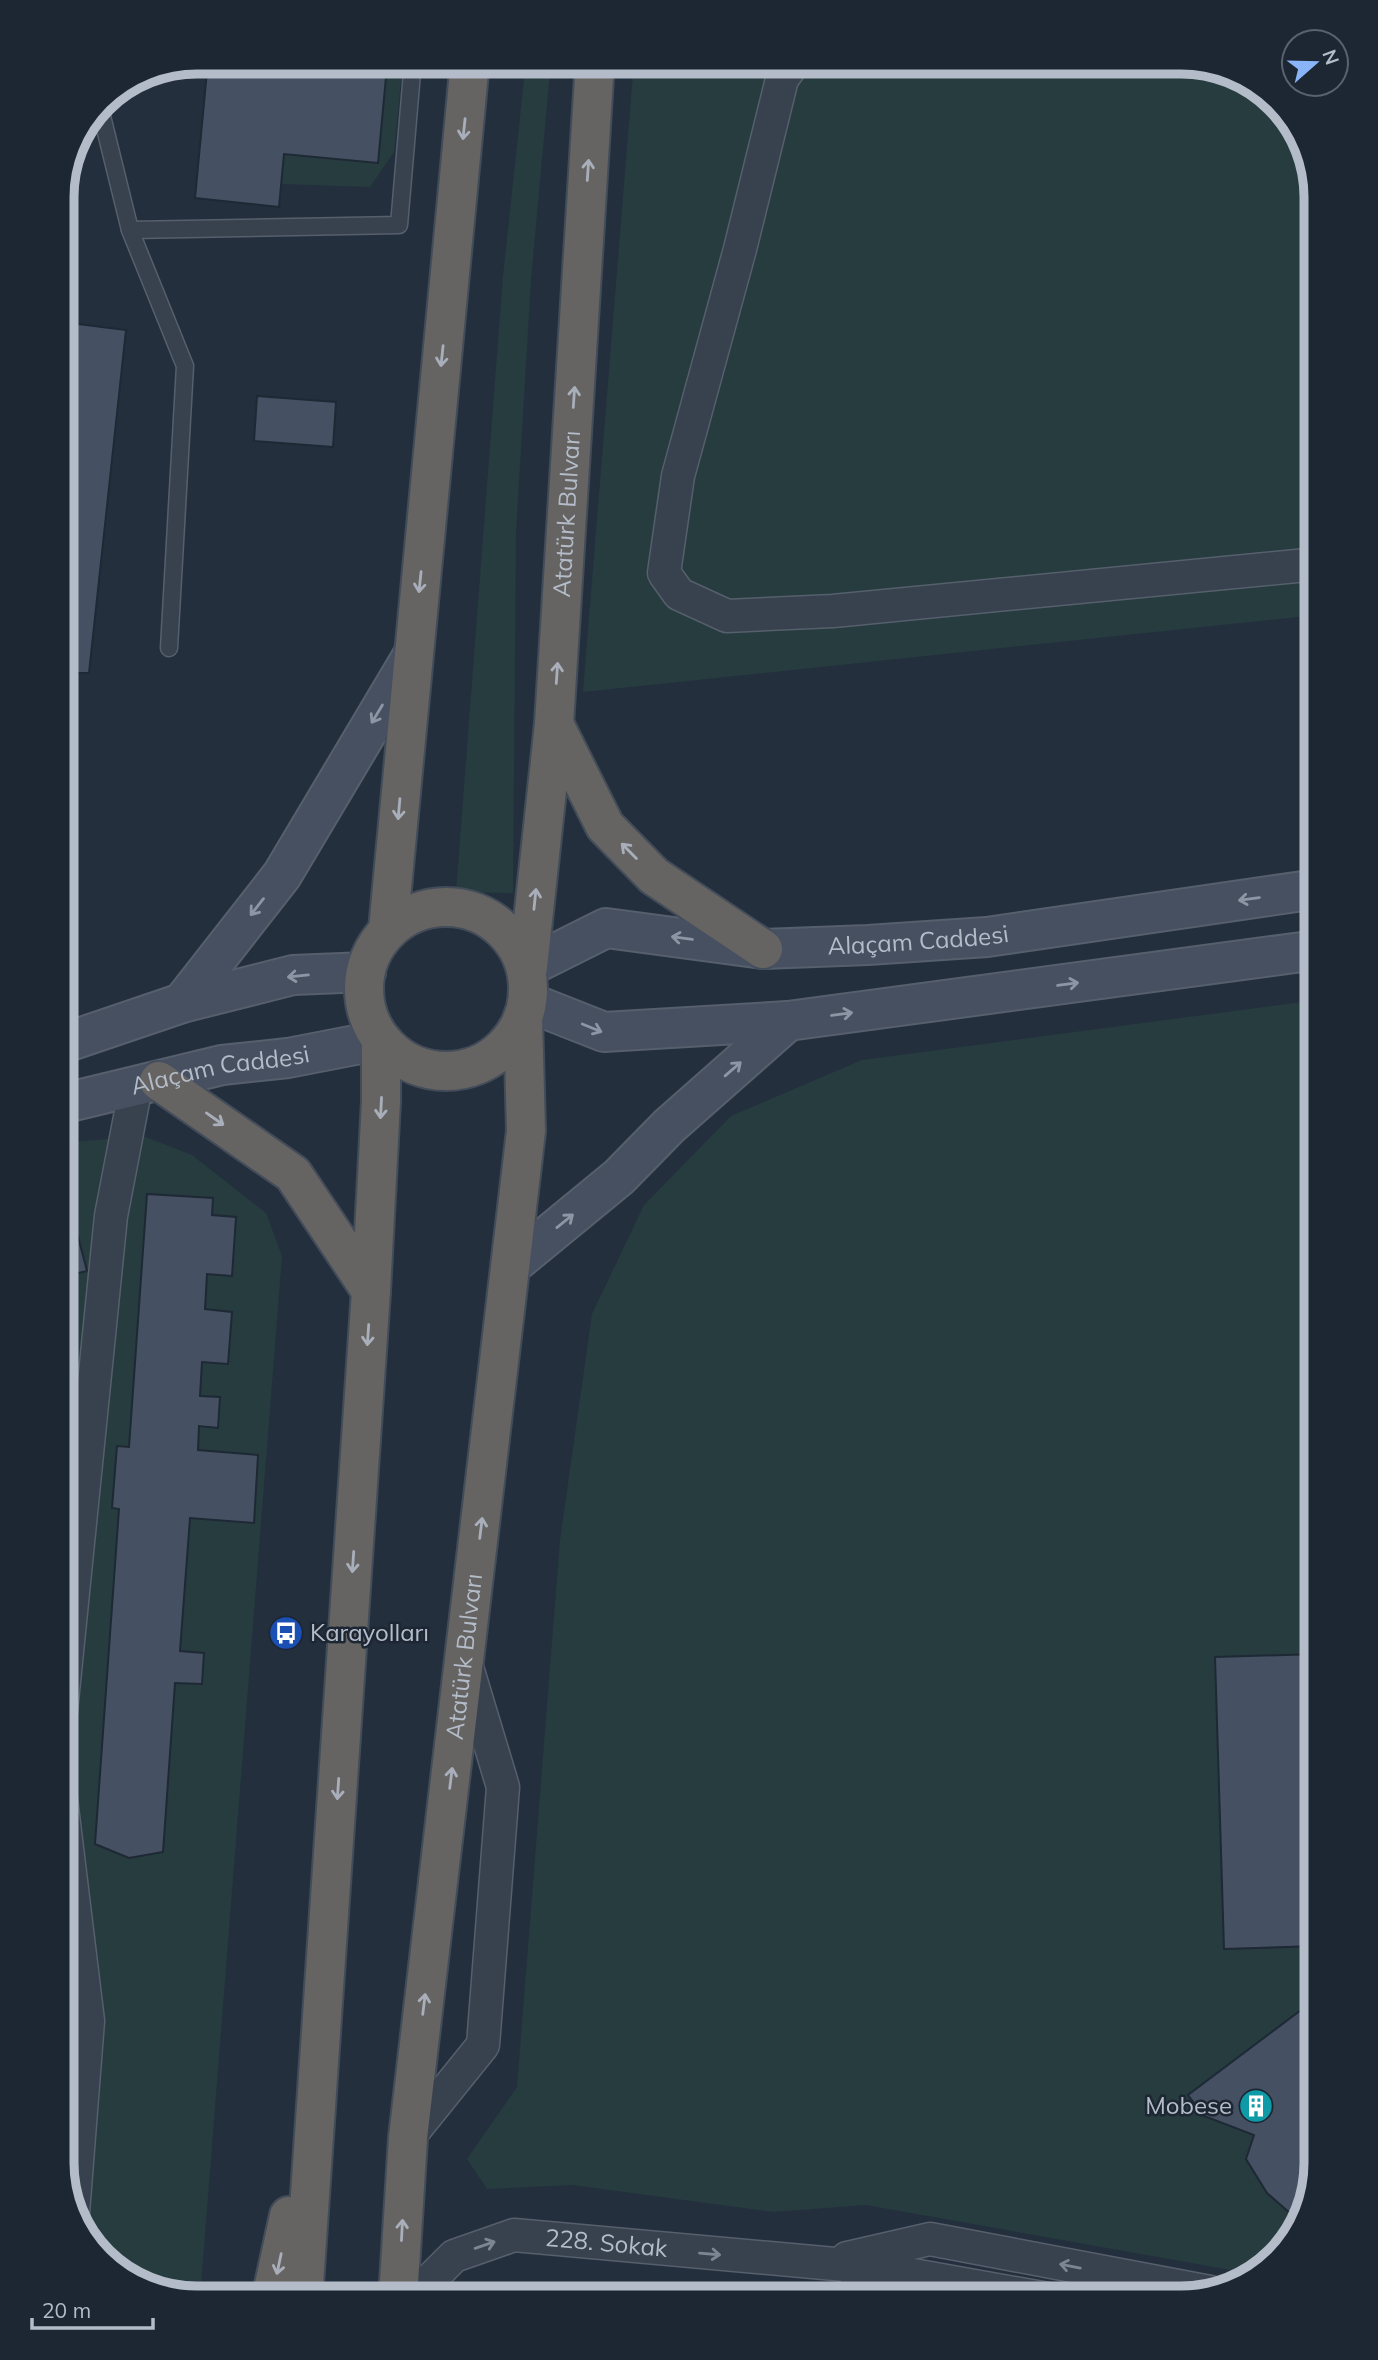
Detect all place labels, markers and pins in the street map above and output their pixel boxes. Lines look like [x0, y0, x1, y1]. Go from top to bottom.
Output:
bus stop icon: Karayolları [267, 1614, 305, 1652]
place label: Karayolları [310, 1617, 429, 1647]
building icon: Mobese [1237, 2087, 1275, 2125]
place label: Mobese [1145, 2090, 1232, 2120]

